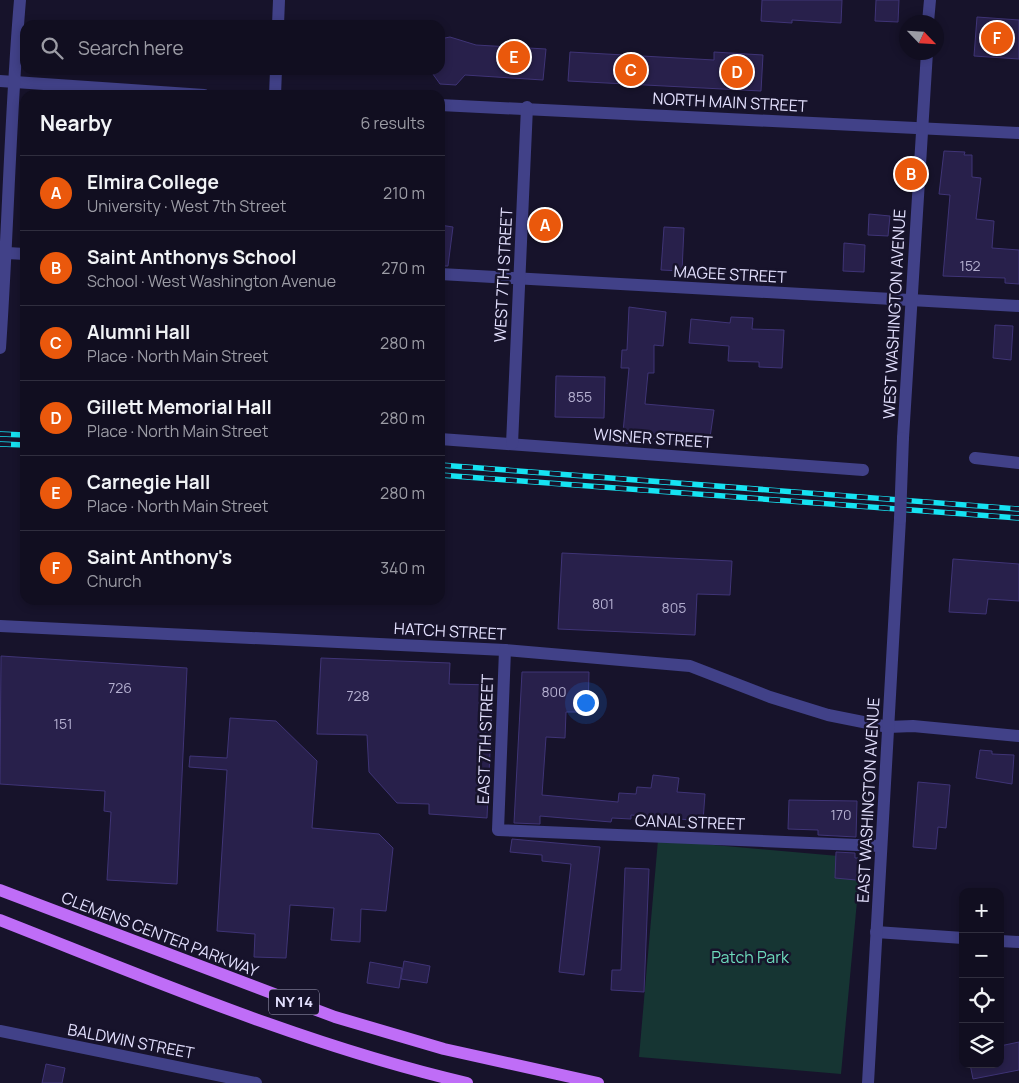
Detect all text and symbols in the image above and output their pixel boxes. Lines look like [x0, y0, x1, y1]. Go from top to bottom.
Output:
north arrow [899, 15, 944, 60]
pin: F [981, 19, 1013, 57]
search box [20, 20, 445, 75]
icon: search [38, 34, 66, 62]
text: Search here [78, 35, 184, 61]
pin: E [498, 38, 530, 76]
pin: C [615, 51, 647, 89]
pin: D [721, 53, 753, 91]
street label: NORTH MAIN STREET [652, 87, 808, 117]
text: Nearby [40, 109, 112, 137]
text: 6 results [360, 112, 425, 134]
pin: B [895, 155, 927, 193]
text: Elmira College [87, 169, 219, 195]
text: A [51, 182, 61, 204]
text: 210 m [383, 182, 425, 204]
text: University · West 7th Street [87, 195, 286, 217]
pin: A [529, 206, 561, 244]
street label: WEST 7TH STREET [488, 207, 518, 343]
street label: WEST WASHINGTON AVENUE [878, 208, 910, 420]
text: Saint Anthonys School [87, 244, 297, 270]
house number: 152 [959, 256, 981, 275]
text: B [51, 257, 61, 279]
text: 270 m [381, 257, 425, 279]
street label: MAGEE STREET [673, 260, 788, 288]
text: School · West Washington Avenue [87, 270, 336, 292]
text: Alumni Hall [87, 319, 190, 345]
text: C [50, 332, 62, 354]
text: 280 m [380, 332, 425, 354]
text: Place · North Main Street [87, 345, 268, 367]
house number: 855 [568, 387, 592, 406]
text: Gillett Memorial Hall [87, 394, 272, 420]
text: D [50, 407, 62, 429]
text: 280 m [380, 407, 425, 429]
text: Place · North Main Street [87, 420, 268, 442]
street label: WISNER STREET [593, 423, 714, 453]
text: Carnegie Hall [87, 469, 210, 495]
text: E [51, 482, 61, 504]
text: 280 m [380, 482, 425, 504]
text: Place · North Main Street [87, 495, 268, 517]
text: Saint Anthony's [87, 544, 232, 570]
text: F [52, 557, 60, 579]
text: 340 m [380, 557, 425, 579]
text: Church [87, 570, 141, 592]
house number: 801 [592, 594, 614, 613]
house number: 805 [662, 598, 686, 617]
street label: HATCH STREET [393, 617, 507, 645]
street label: EAST 7TH STREET [472, 673, 498, 804]
house number: 726 [108, 678, 132, 697]
house number: 800 [541, 682, 567, 701]
house number: 728 [346, 686, 370, 705]
your location [573, 690, 599, 716]
street label: EAST WASHINGTON AVENUE [852, 697, 884, 903]
house number: 151 [53, 714, 73, 733]
house number: 170 [830, 805, 852, 824]
street label: CANAL STREET [635, 809, 746, 835]
street label: CLEMENS CENTER PARKWAY [58, 886, 262, 982]
map controls [959, 888, 1004, 1068]
button: + [959, 888, 1004, 933]
button: − [959, 933, 1004, 978]
park label: Patch Park [711, 946, 790, 968]
button: locate [959, 978, 1004, 1023]
road number: NY 14 [269, 990, 319, 1014]
street label: BALDWIN STREET [66, 1018, 197, 1064]
button: layers [959, 1023, 1004, 1068]

